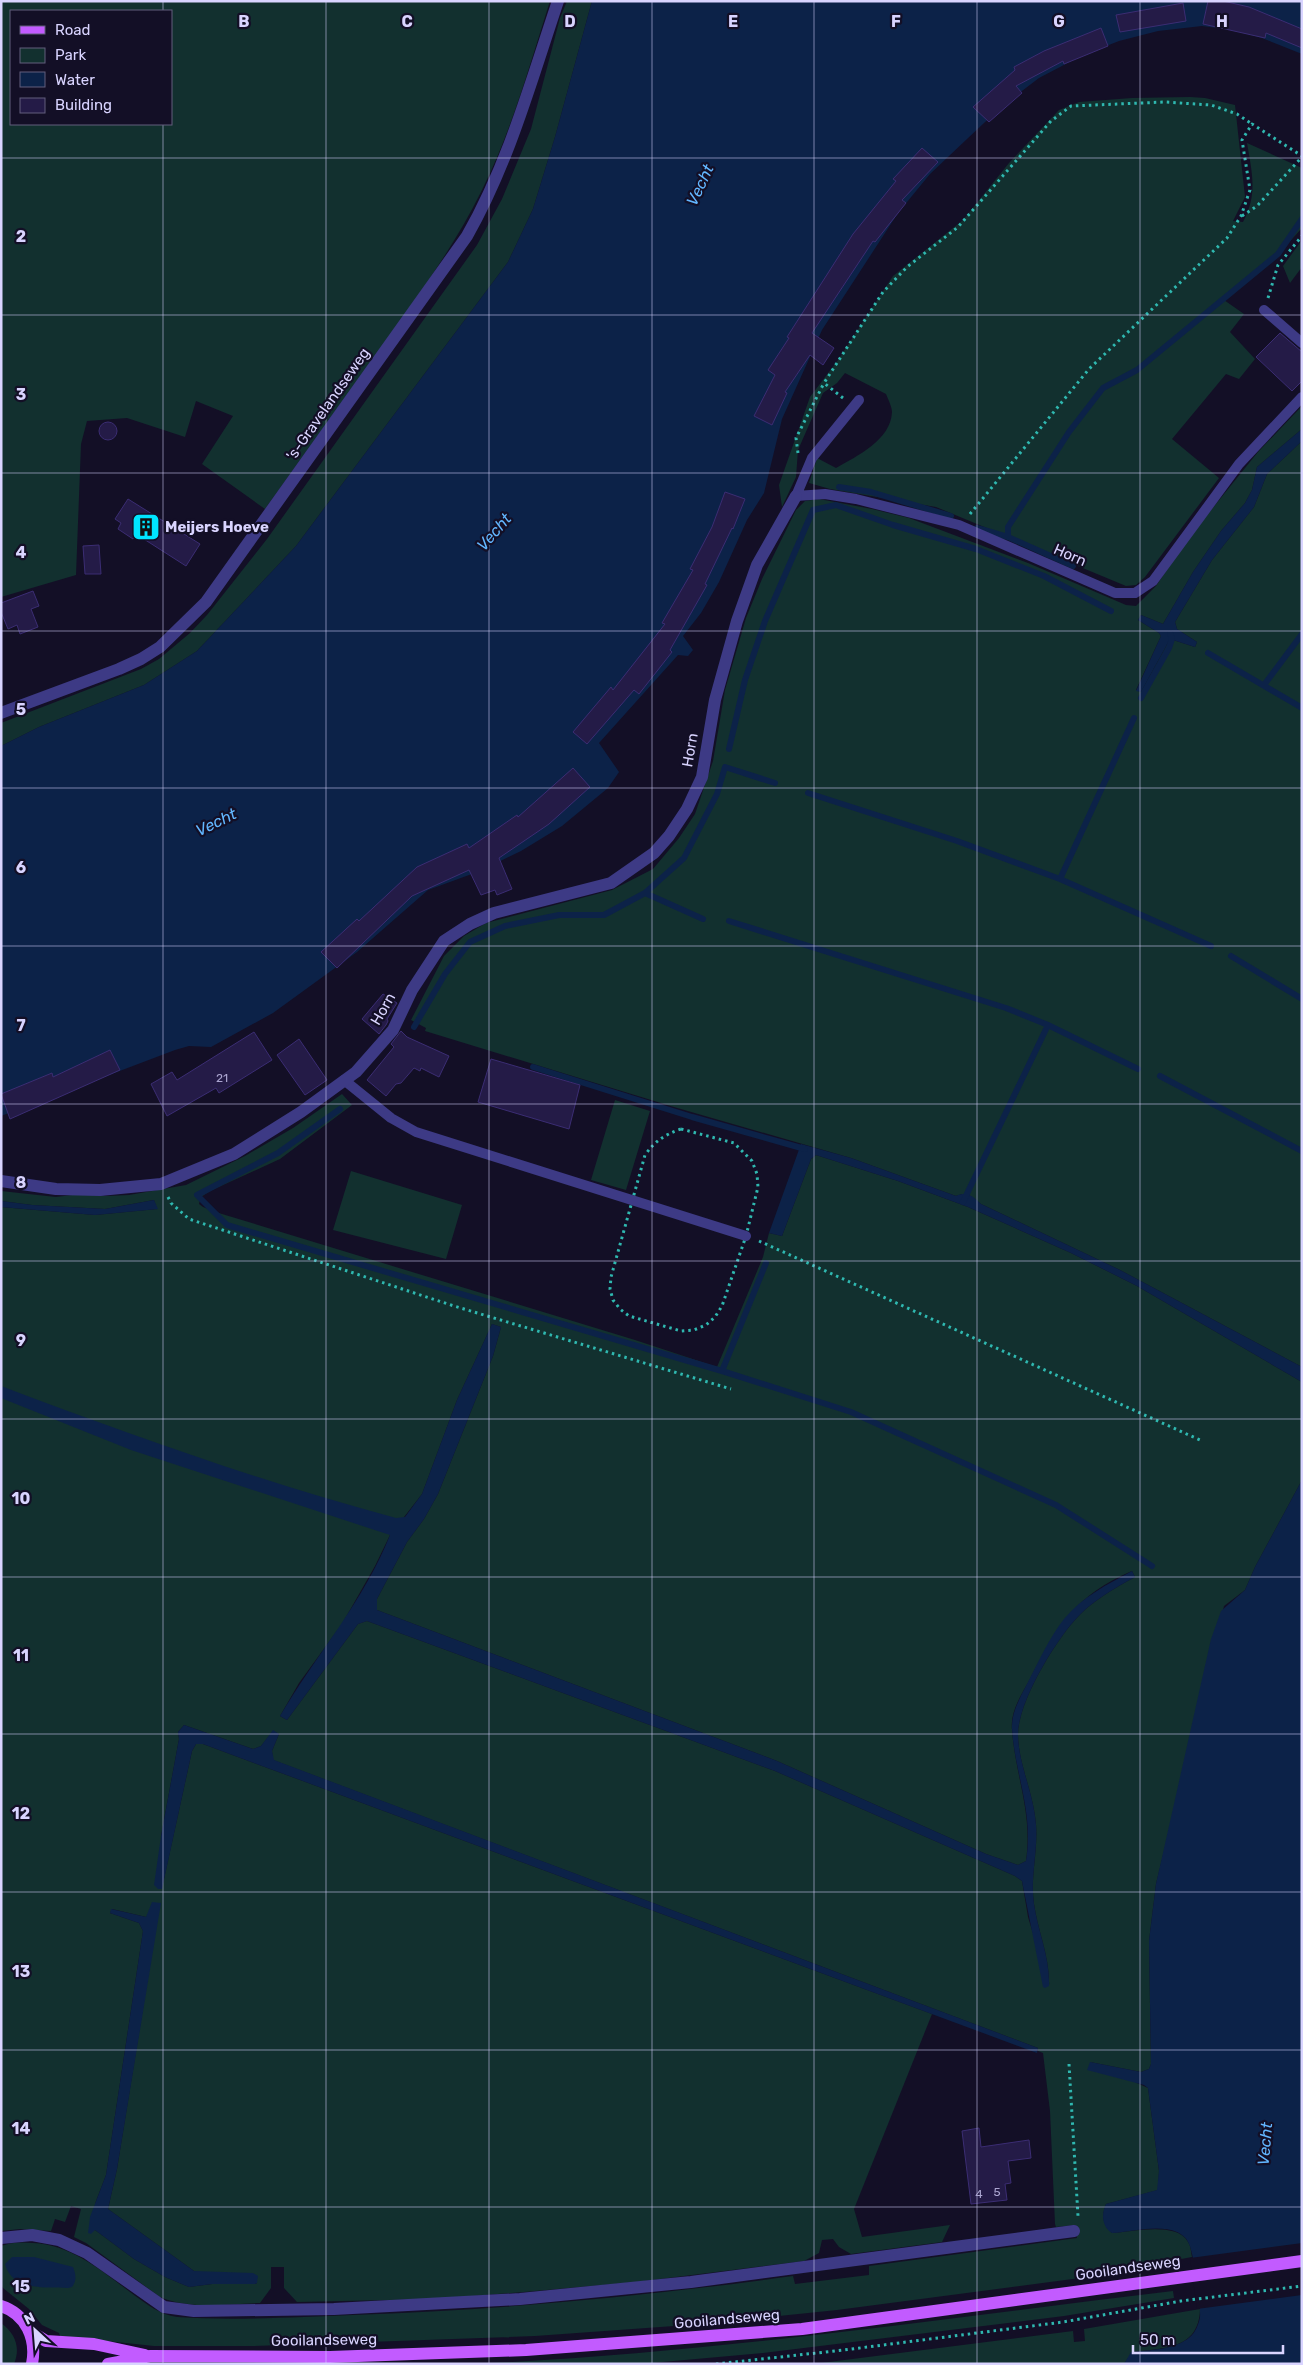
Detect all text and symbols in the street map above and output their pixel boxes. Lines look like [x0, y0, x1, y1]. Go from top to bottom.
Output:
legend [10, 10, 172, 125]
text: B [238, 12, 250, 31]
text: C [401, 12, 413, 31]
text: D [564, 12, 576, 31]
text: E [728, 12, 738, 31]
text: F [891, 12, 901, 31]
text: G [1053, 12, 1065, 31]
text: H [1216, 12, 1228, 31]
text: Road [55, 21, 91, 39]
text: Park [55, 46, 86, 64]
text: Water [55, 71, 95, 89]
text: Building [55, 96, 112, 114]
water label: Vecht [682, 161, 718, 209]
text: 2 [16, 227, 26, 246]
street label: 's-Gravelandseweg [282, 344, 374, 464]
text: 3 [16, 385, 26, 404]
water label: Vecht [473, 509, 516, 555]
building icon: Meijers Hoeve [131, 512, 161, 542]
place label: Meijers Hoeve [165, 518, 269, 536]
street label: Horn [1051, 540, 1089, 570]
text: 4 [16, 543, 27, 562]
text: 5 [16, 700, 26, 719]
street label: Horn [678, 732, 702, 768]
water label: Vecht [192, 804, 240, 840]
text: 6 [16, 858, 26, 877]
street label: Horn [367, 990, 399, 1028]
text: 7 [16, 1016, 26, 1035]
house number: 21 [216, 1071, 228, 1085]
text: 8 [16, 1173, 27, 1192]
text: 9 [16, 1331, 26, 1350]
text: 10 [12, 1489, 31, 1508]
text: 11 [13, 1646, 29, 1665]
text: 12 [12, 1804, 30, 1823]
text: 13 [12, 1962, 30, 1981]
text: 14 [12, 2119, 31, 2138]
water label: Vecht [1254, 2121, 1276, 2166]
house number: 5 [993, 2185, 1001, 2199]
house number: 4 [975, 2187, 983, 2201]
street label: Gooilandseweg [1074, 2252, 1182, 2284]
text: 15 [12, 2277, 30, 2296]
north arrow [10, 2305, 60, 2355]
street label: Gooilandseweg [673, 2305, 781, 2333]
text: N [21, 2309, 38, 2329]
scale bar [1133, 2322, 1283, 2354]
street label: Gooilandseweg [271, 2330, 377, 2350]
text: 50 m [1140, 2331, 1175, 2349]

